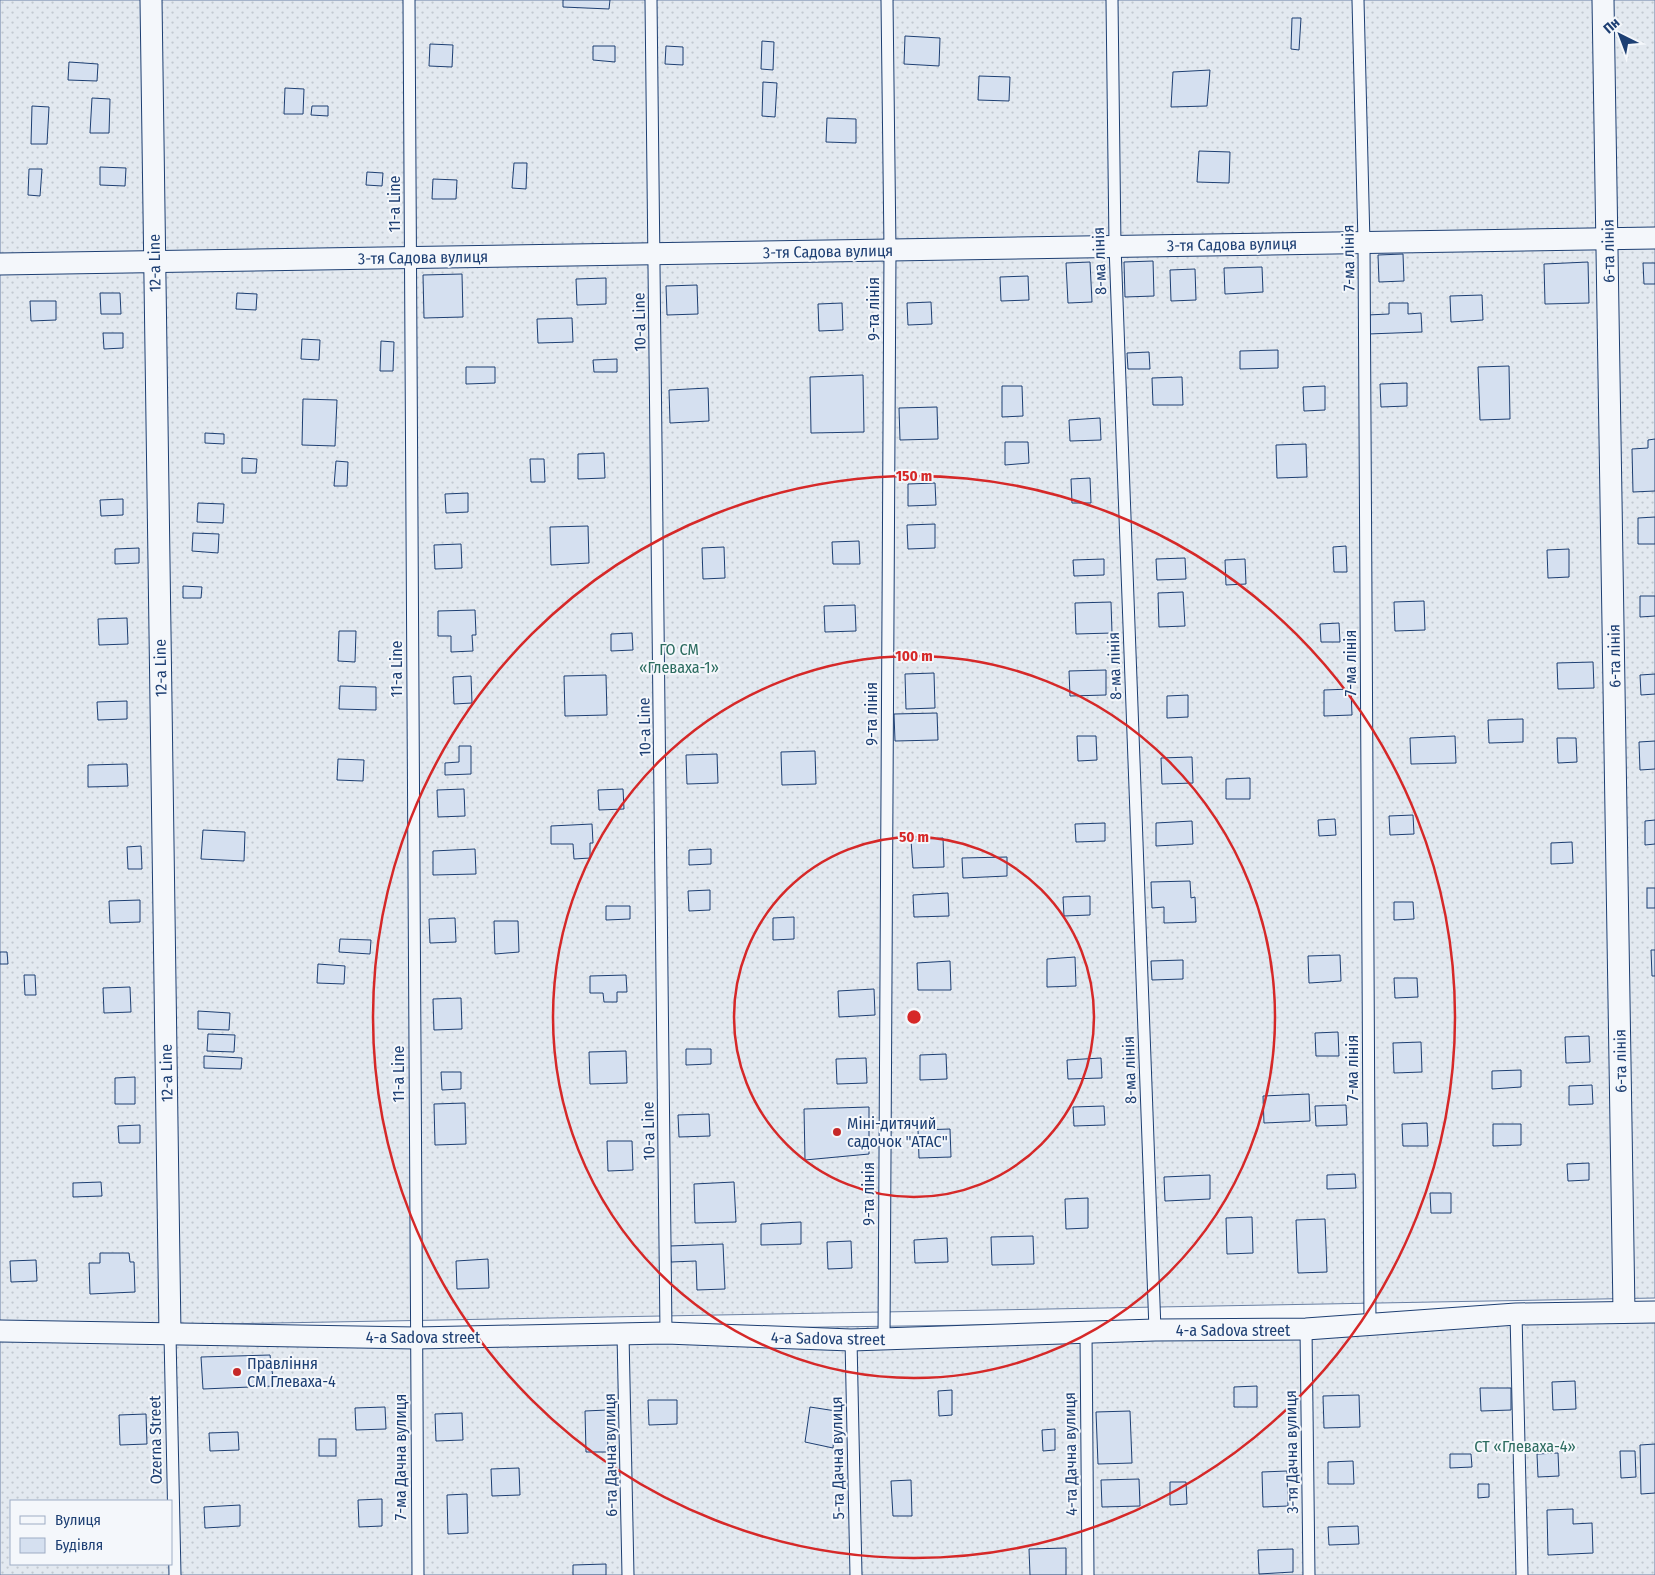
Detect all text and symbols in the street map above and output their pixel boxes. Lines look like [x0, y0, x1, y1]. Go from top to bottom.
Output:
north arrow [1595, 10, 1645, 60]
text: Пн [1600, 14, 1623, 37]
street label: 11-a Line [385, 175, 404, 232]
street label: 6-та лінія [1598, 219, 1619, 283]
street label: 7-ма лінія [1338, 225, 1359, 291]
street label: 8-ма лінія [1089, 227, 1110, 295]
street label: 12-a Line [144, 234, 165, 292]
street label: 3-тя Садова вулиця [1167, 234, 1297, 255]
street label: 3-тя Садова вулиця [763, 241, 893, 262]
street label: 3-тя Садова вулиця [358, 247, 488, 268]
street label: 9-та лінія [864, 277, 883, 341]
street label: 10-a Line [629, 292, 650, 352]
text: 150 m [896, 467, 932, 485]
street label: 6-та лінія [1604, 624, 1625, 688]
street label: 7-ма лінія [1341, 630, 1360, 696]
street label: 8-ма лінія [1104, 632, 1125, 700]
street label: 12-a Line [150, 639, 171, 697]
street label: 11-a Line [387, 640, 406, 697]
park label: ГО СМ «Глеваха-1» [639, 640, 719, 677]
text: 100 m [895, 647, 933, 665]
street label: 9-та лінія [862, 682, 881, 746]
street label: 10-a Line [634, 697, 655, 757]
text: 50 m [899, 828, 929, 846]
centre of rings [905, 1008, 923, 1026]
street label: 6-та лінія [1610, 1029, 1631, 1093]
street label: 7-ма лінія [1343, 1035, 1362, 1101]
street label: 8-ма лінія [1119, 1036, 1140, 1104]
street label: 12-a Line [156, 1044, 177, 1102]
street label: 11-a Line [389, 1045, 408, 1102]
street label: 10-a Line [638, 1101, 659, 1161]
place label: Міні-дитячий садочок "АТАС" [847, 1114, 948, 1151]
marker: Міні-дитячий садочок "АТАС" [831, 1126, 843, 1138]
street label: 9-та лінія [859, 1162, 878, 1226]
street label: 4-a Sadova street [1176, 1321, 1291, 1340]
street label: 4-a Sadova street [366, 1328, 481, 1347]
street label: 4-a Sadova street [771, 1328, 886, 1349]
place label: Правління СМ Глеваха-4 [247, 1354, 336, 1391]
marker: Правління СМ Глеваха-4 [231, 1366, 243, 1378]
street label: 3-тя Дачна вулиця [1281, 1390, 1302, 1514]
street label: 4-та Дачна вулиця [1060, 1392, 1081, 1516]
street label: 6-та Дачна вулиця [600, 1393, 621, 1517]
street label: 7-ма Дачна вулиця [391, 1394, 410, 1520]
street label: Ozerna Street [145, 1395, 166, 1485]
street label: 5-та Дачна вулиця [827, 1396, 848, 1520]
park label: СТ «Глеваха-4» [1474, 1437, 1576, 1456]
legend [10, 1500, 172, 1565]
text: Вулиця [55, 1511, 101, 1529]
text: Будівля [55, 1536, 103, 1554]

